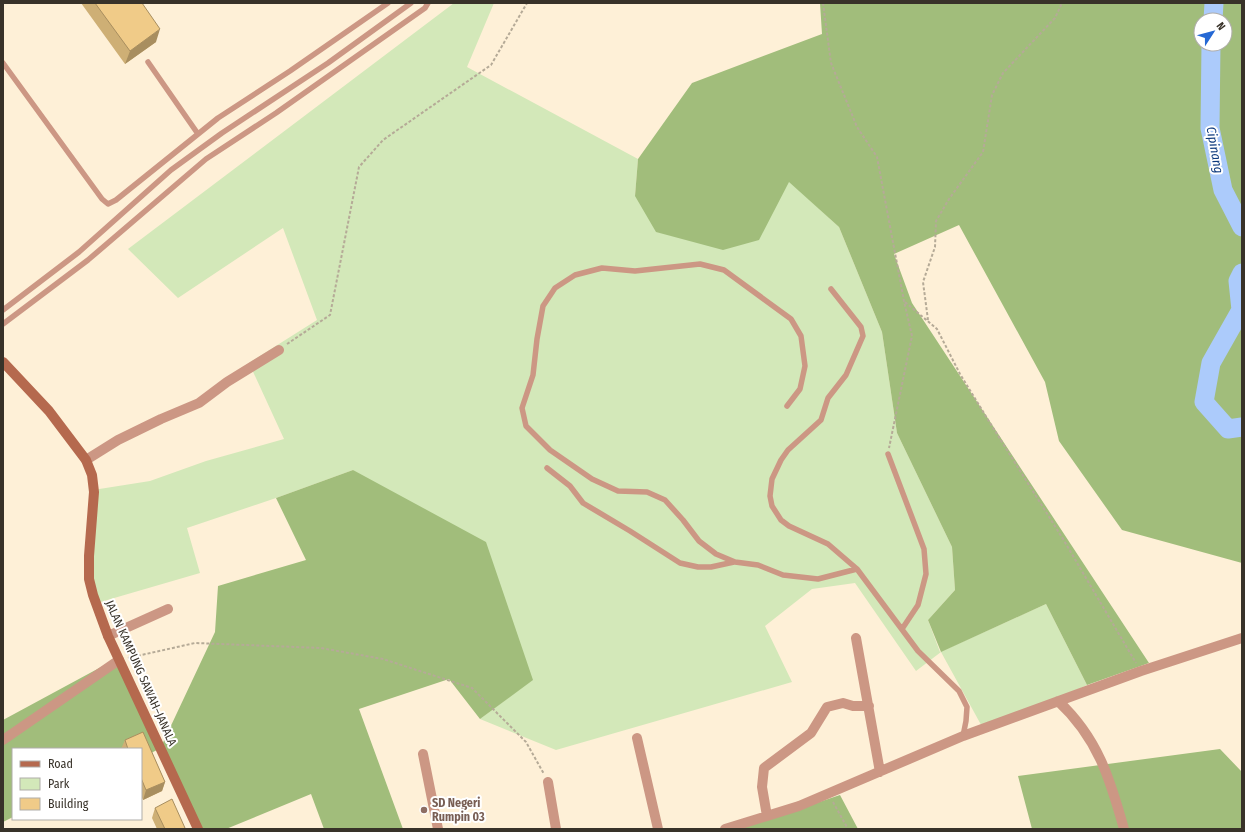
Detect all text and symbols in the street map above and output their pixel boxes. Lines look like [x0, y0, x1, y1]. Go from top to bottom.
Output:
north arrow [1193, 12, 1233, 52]
text: N [1213, 20, 1228, 33]
water label: Cipinang [1204, 126, 1227, 175]
street label: JALAN KAMPUNG SAWAH–JANALA [102, 598, 180, 749]
legend [12, 748, 142, 820]
text: Road [48, 757, 73, 771]
text: Park [48, 777, 70, 791]
place label: SD Negeri Rumpin 03 [432, 796, 485, 824]
text: Building [48, 797, 89, 811]
marker: SD Negeri Rumpin 03 [419, 805, 429, 815]

